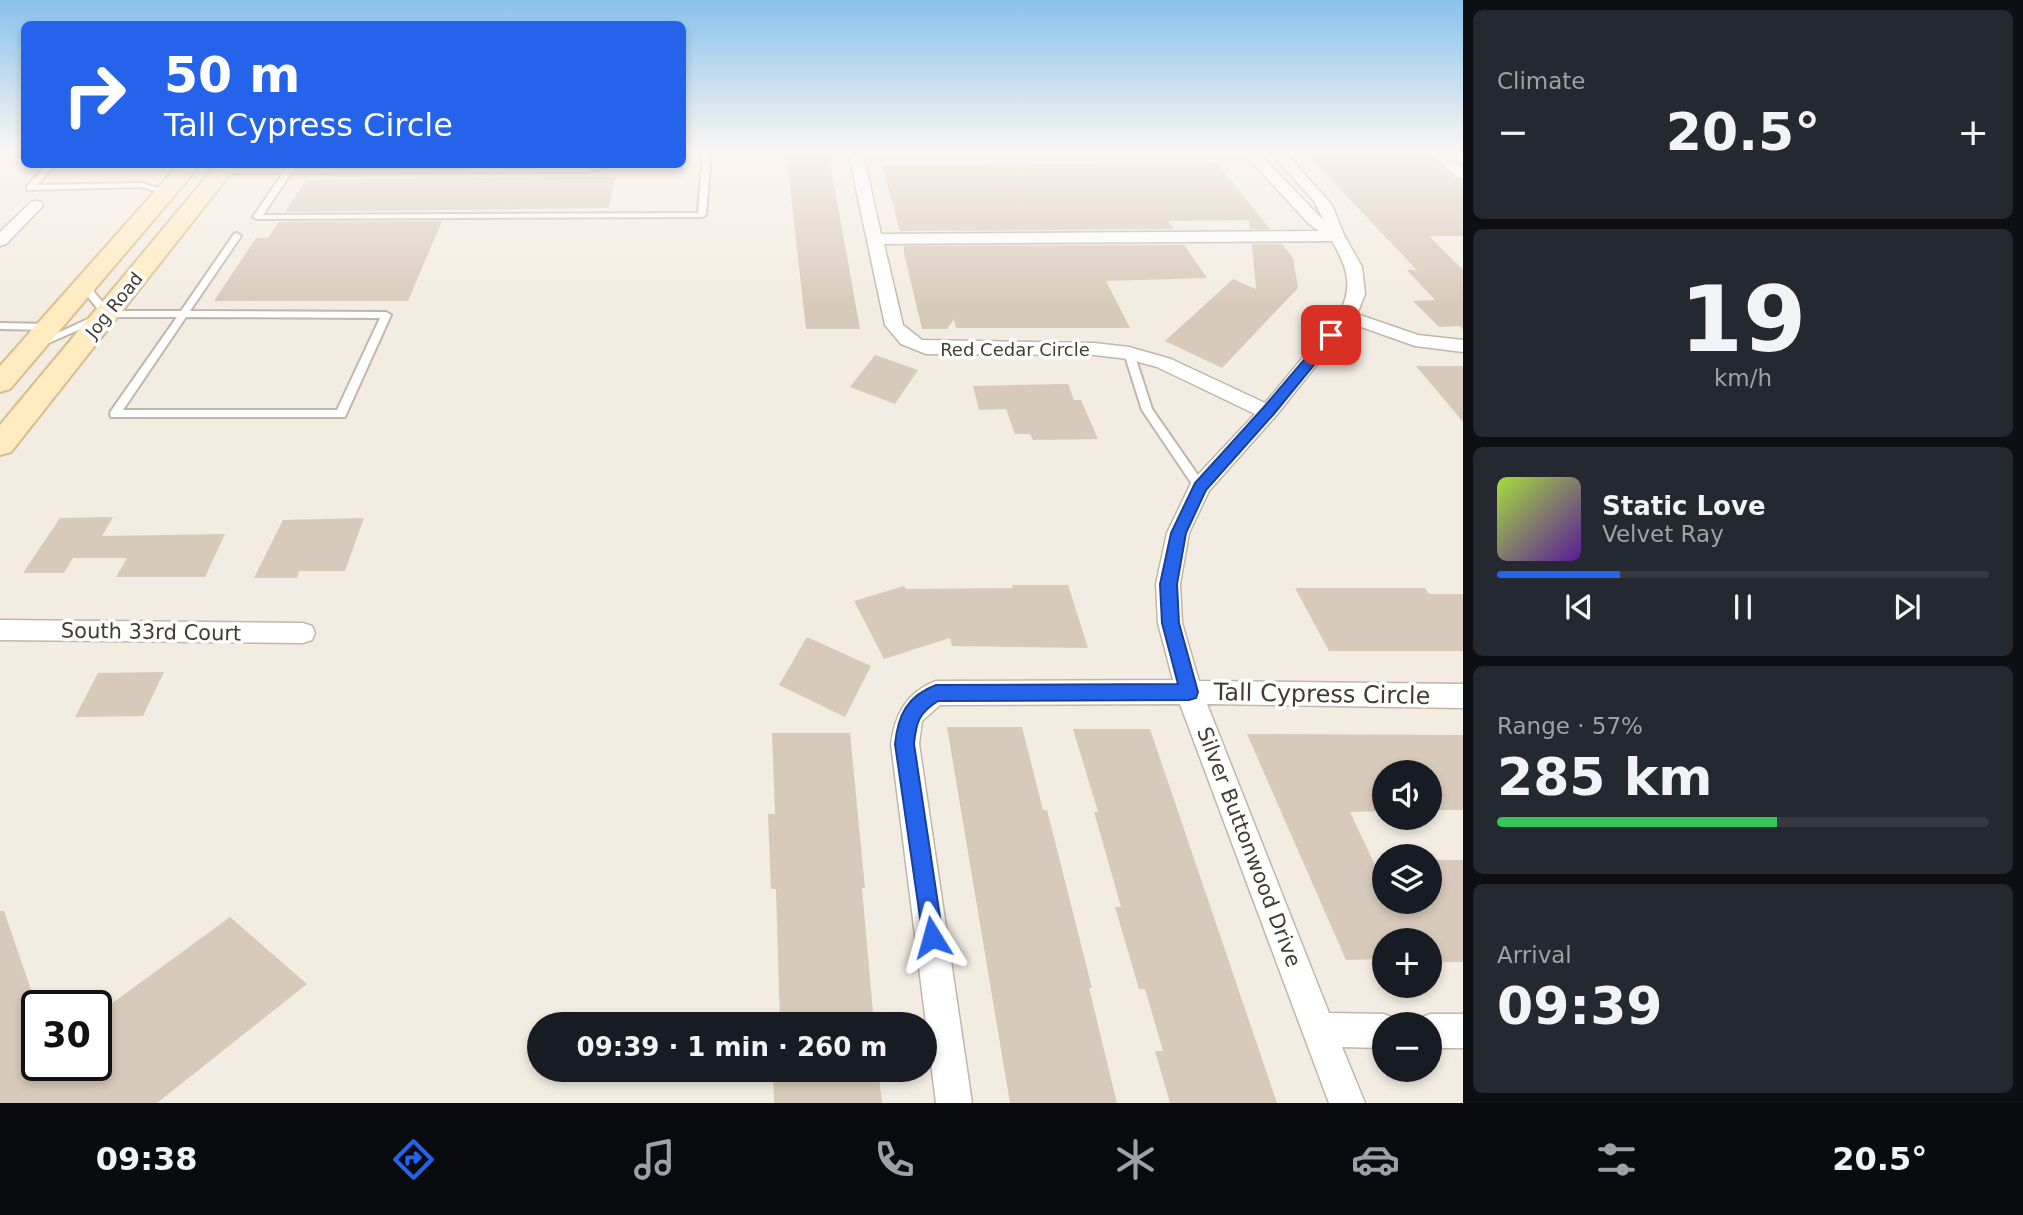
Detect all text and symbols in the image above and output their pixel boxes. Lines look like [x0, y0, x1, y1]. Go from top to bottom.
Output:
text: 50 m [164, 47, 300, 104]
icon: right [49, 49, 140, 140]
text: Climate [1497, 68, 1586, 94]
text: 20.5° [1666, 102, 1820, 162]
text: Tall Cypress Circle [164, 106, 453, 144]
text: − [1497, 110, 1529, 154]
text: + [1957, 110, 1989, 154]
text: 19 [1680, 267, 1806, 372]
street label: Jog Road [80, 268, 147, 343]
pin [1301, 305, 1361, 365]
icon: arrive [1312, 316, 1350, 354]
street label: Red Cedar Circle [940, 339, 1090, 360]
text: km/h [1714, 365, 1772, 391]
text: Static Love [1602, 491, 1766, 521]
text: Velvet Ray [1602, 521, 1724, 547]
icon: previous [1560, 588, 1598, 626]
icon: pause [1724, 588, 1762, 626]
icon: next [1888, 588, 1926, 626]
street label: South 33rd Court [61, 618, 241, 646]
street label: Tall Cypress Circle [1212, 678, 1431, 710]
text: Range · 57% [1497, 713, 1643, 739]
street label: Silver Buttonwood Drive [1192, 724, 1306, 970]
text: 285 km [1497, 747, 1712, 807]
map controls [1372, 760, 1442, 1082]
button: sound [1372, 760, 1442, 830]
button: layers [1372, 844, 1442, 914]
position arrow [895, 900, 969, 974]
button: + [1372, 928, 1442, 998]
text: Arrival [1497, 942, 1572, 968]
text: 09:39 [1497, 976, 1663, 1036]
speed limit sign: 30 [21, 990, 112, 1081]
button: − [1372, 1012, 1442, 1082]
text: 09:39 · 1 min · 260 m [577, 1032, 887, 1062]
icon: directions [389, 1135, 438, 1184]
icon: music [630, 1135, 679, 1184]
icon: phone [870, 1135, 919, 1184]
icon: climate [1111, 1135, 1160, 1184]
icon: car [1351, 1135, 1400, 1184]
icon: filters [1592, 1135, 1641, 1184]
text: 09:38 [96, 1140, 198, 1178]
text: 20.5° [1832, 1140, 1927, 1178]

